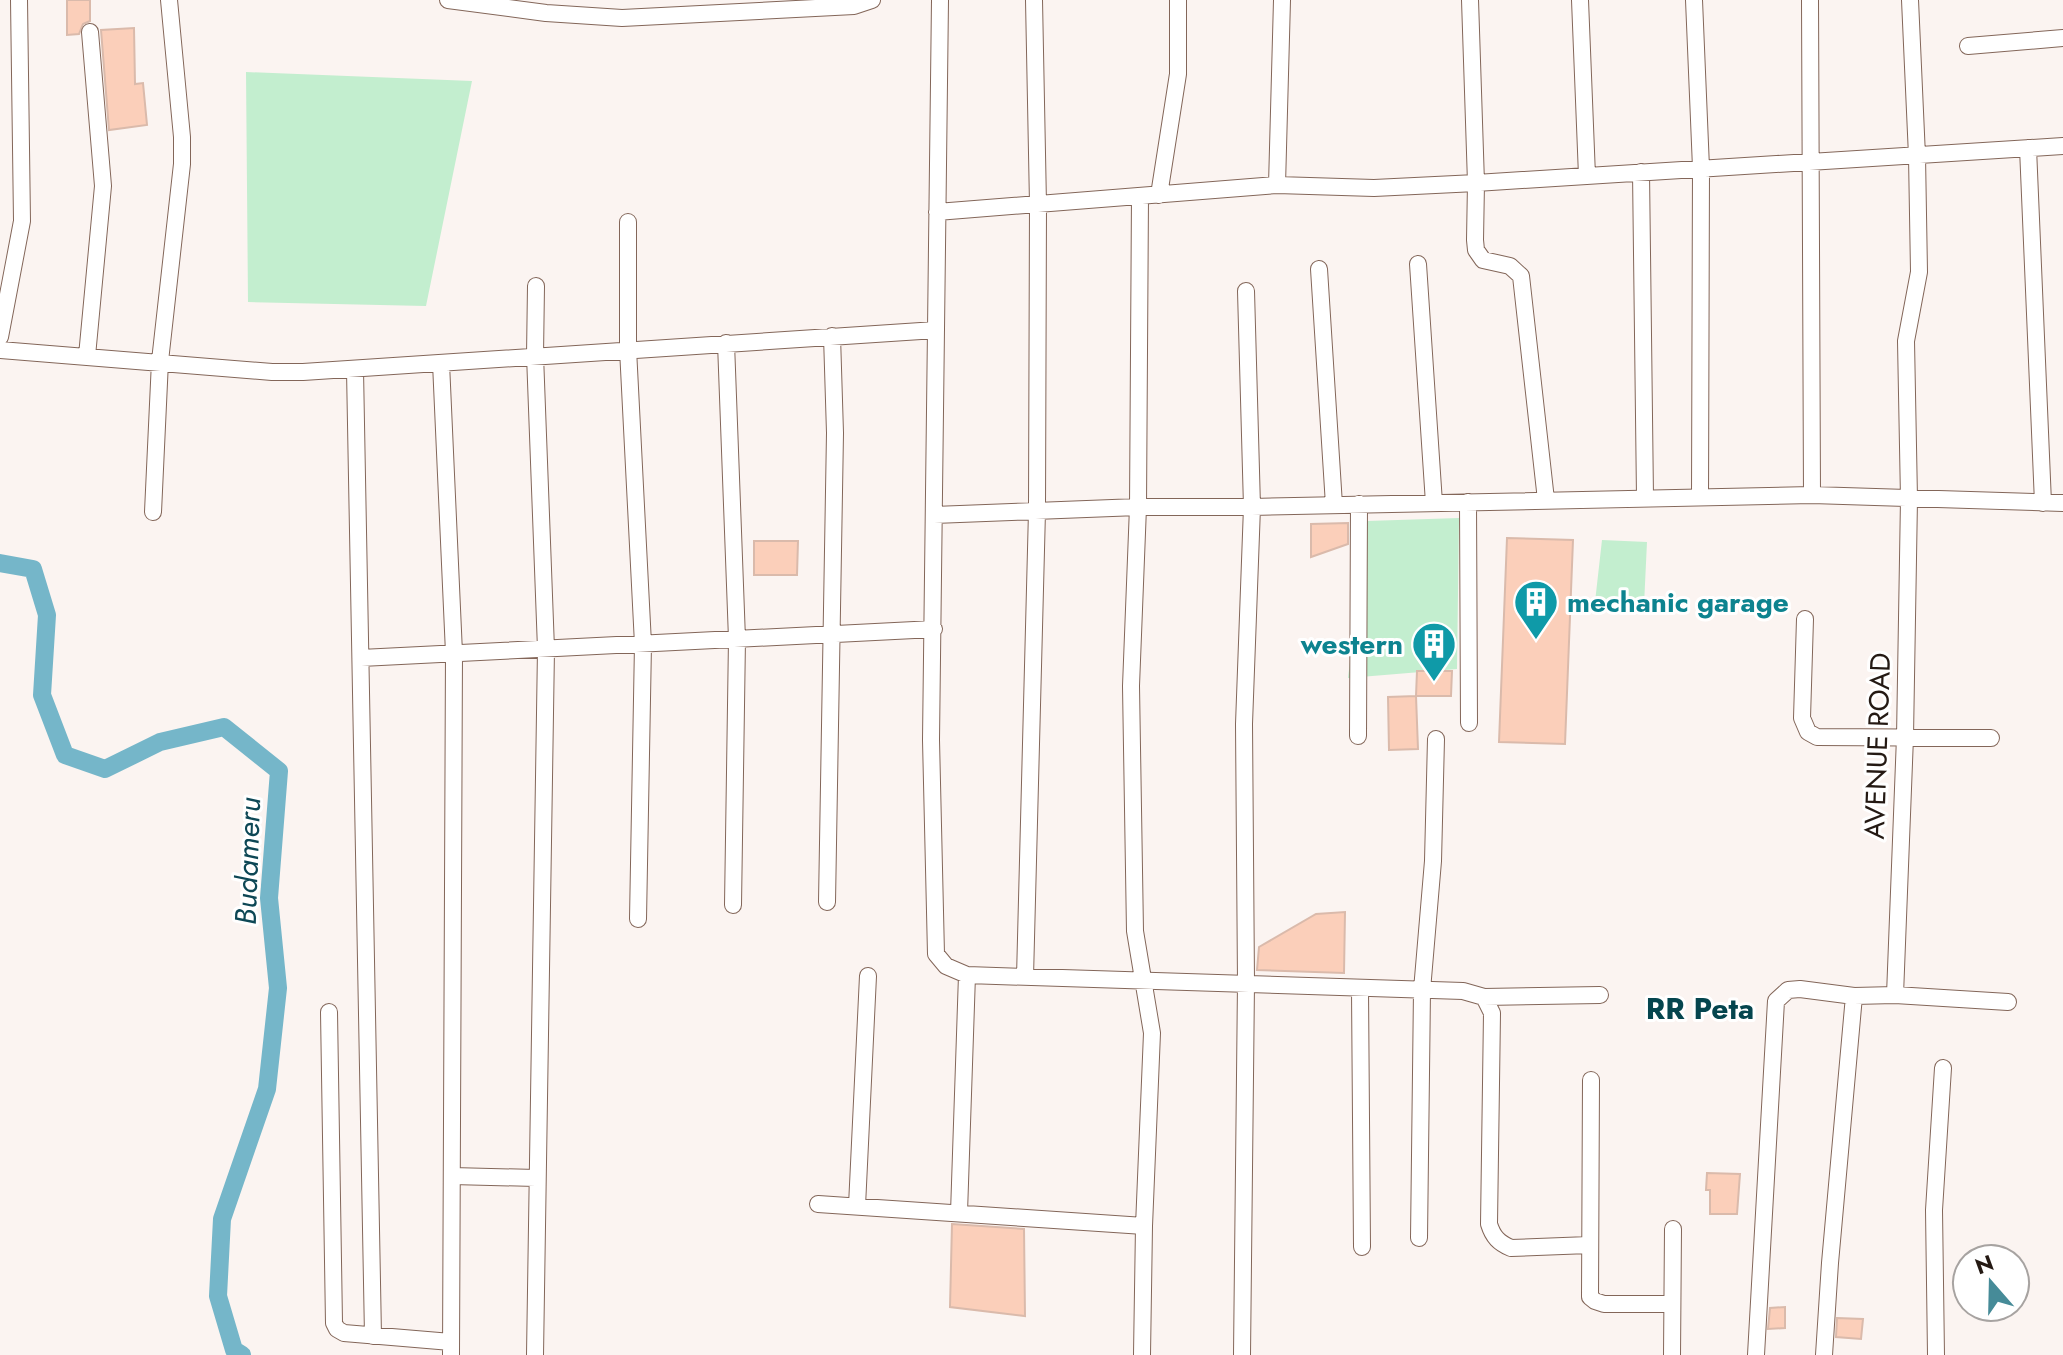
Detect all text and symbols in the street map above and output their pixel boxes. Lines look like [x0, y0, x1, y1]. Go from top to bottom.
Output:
building icon: mechanic garage [1512, 578, 1560, 641]
place label: mechanic garage [1567, 582, 1789, 623]
building icon: western [1410, 620, 1458, 683]
place label: western [1300, 624, 1403, 665]
street label: AVENUE ROAD [1854, 652, 1901, 840]
water label: Budameru [224, 796, 271, 926]
district label: RR Peta [1646, 987, 1754, 1030]
north arrow [1951, 1243, 2031, 1323]
text: N [1970, 1246, 1998, 1282]

